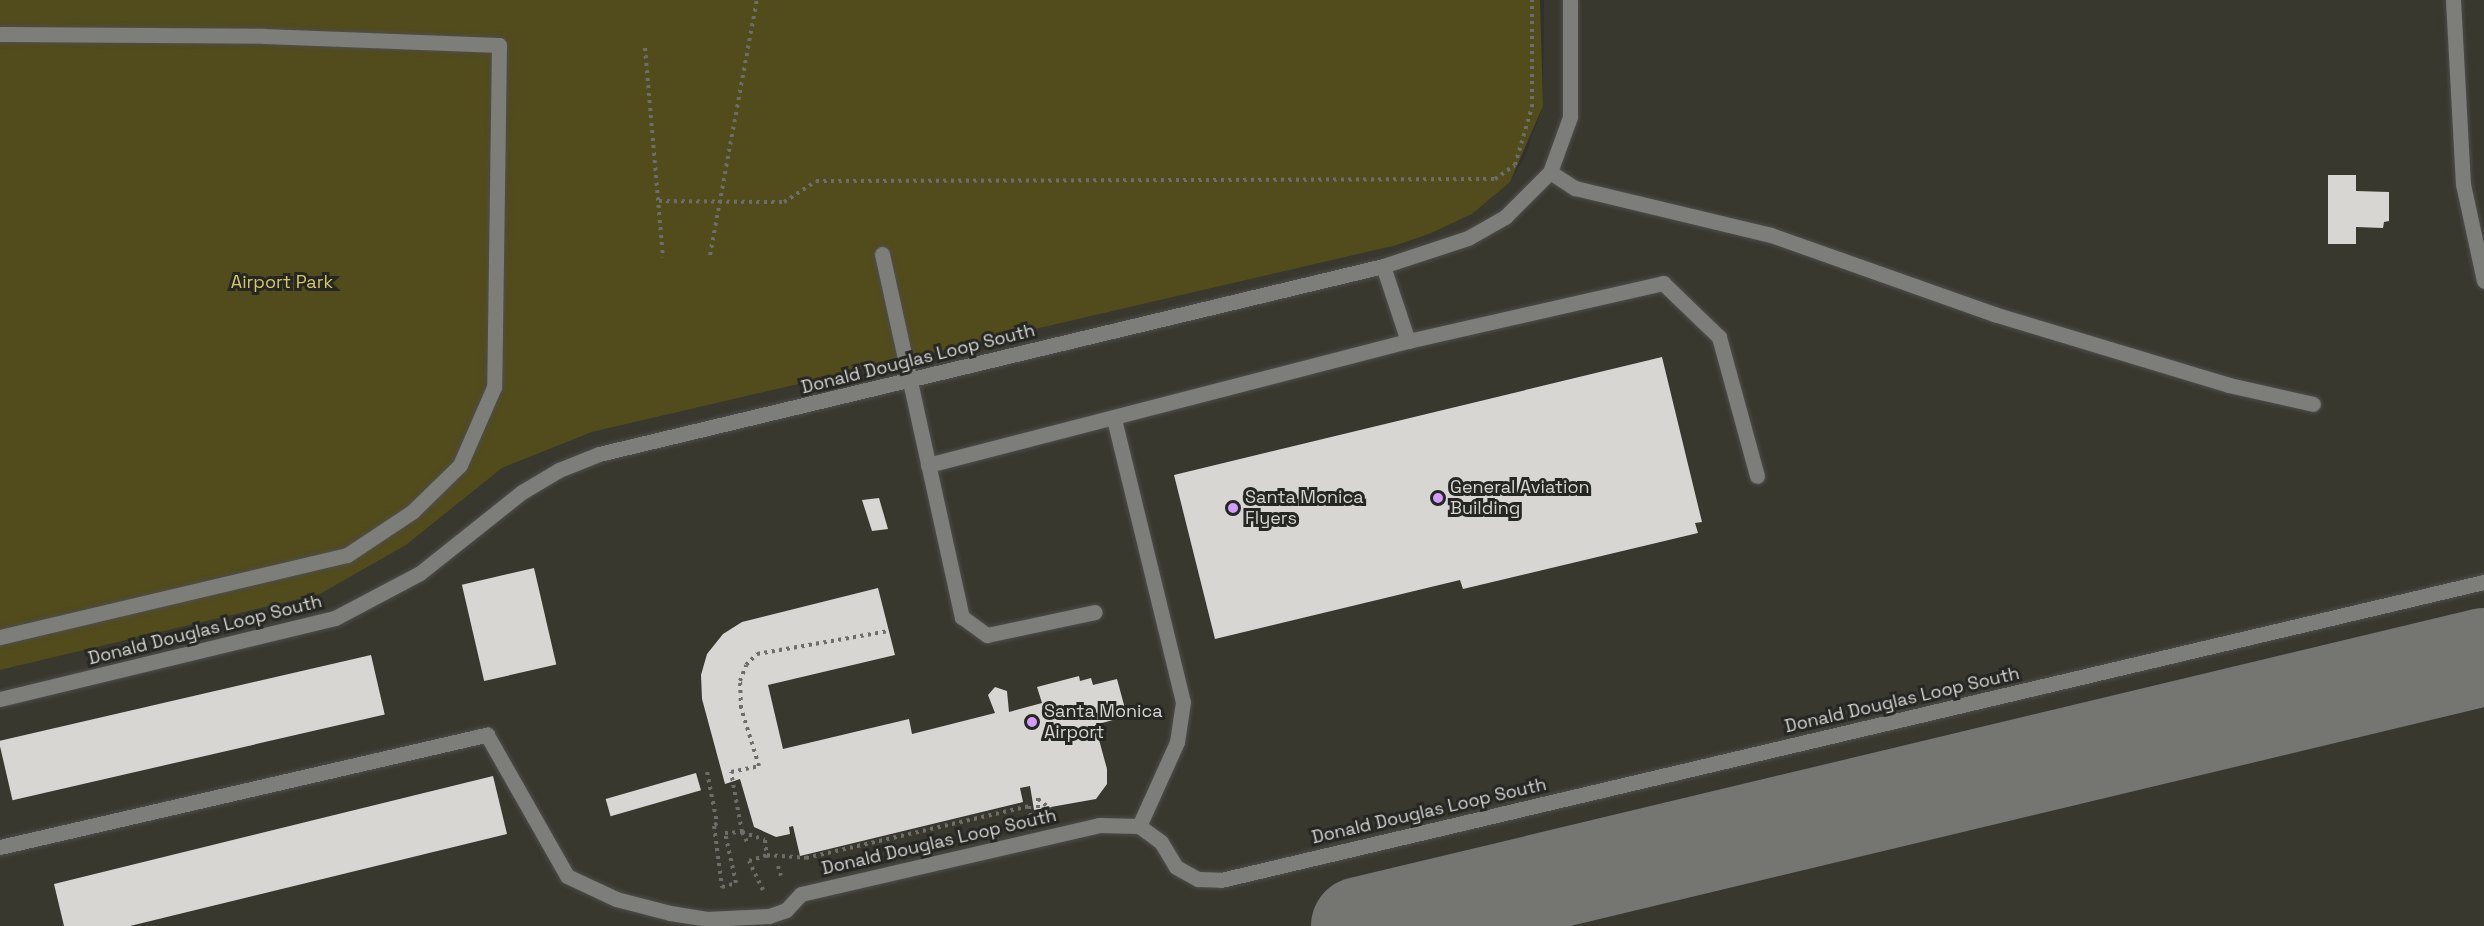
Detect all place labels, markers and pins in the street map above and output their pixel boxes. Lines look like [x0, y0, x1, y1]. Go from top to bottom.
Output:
place label: General Aviation Building [1450, 477, 1590, 520]
place label: Santa Monica Flyers [1245, 487, 1364, 530]
marker: General Aviation Building [1431, 491, 1445, 505]
marker: Santa Monica Flyers [1226, 501, 1240, 515]
place label: Santa Monica Airport [1044, 701, 1163, 744]
marker: Santa Monica Airport [1025, 715, 1039, 729]

